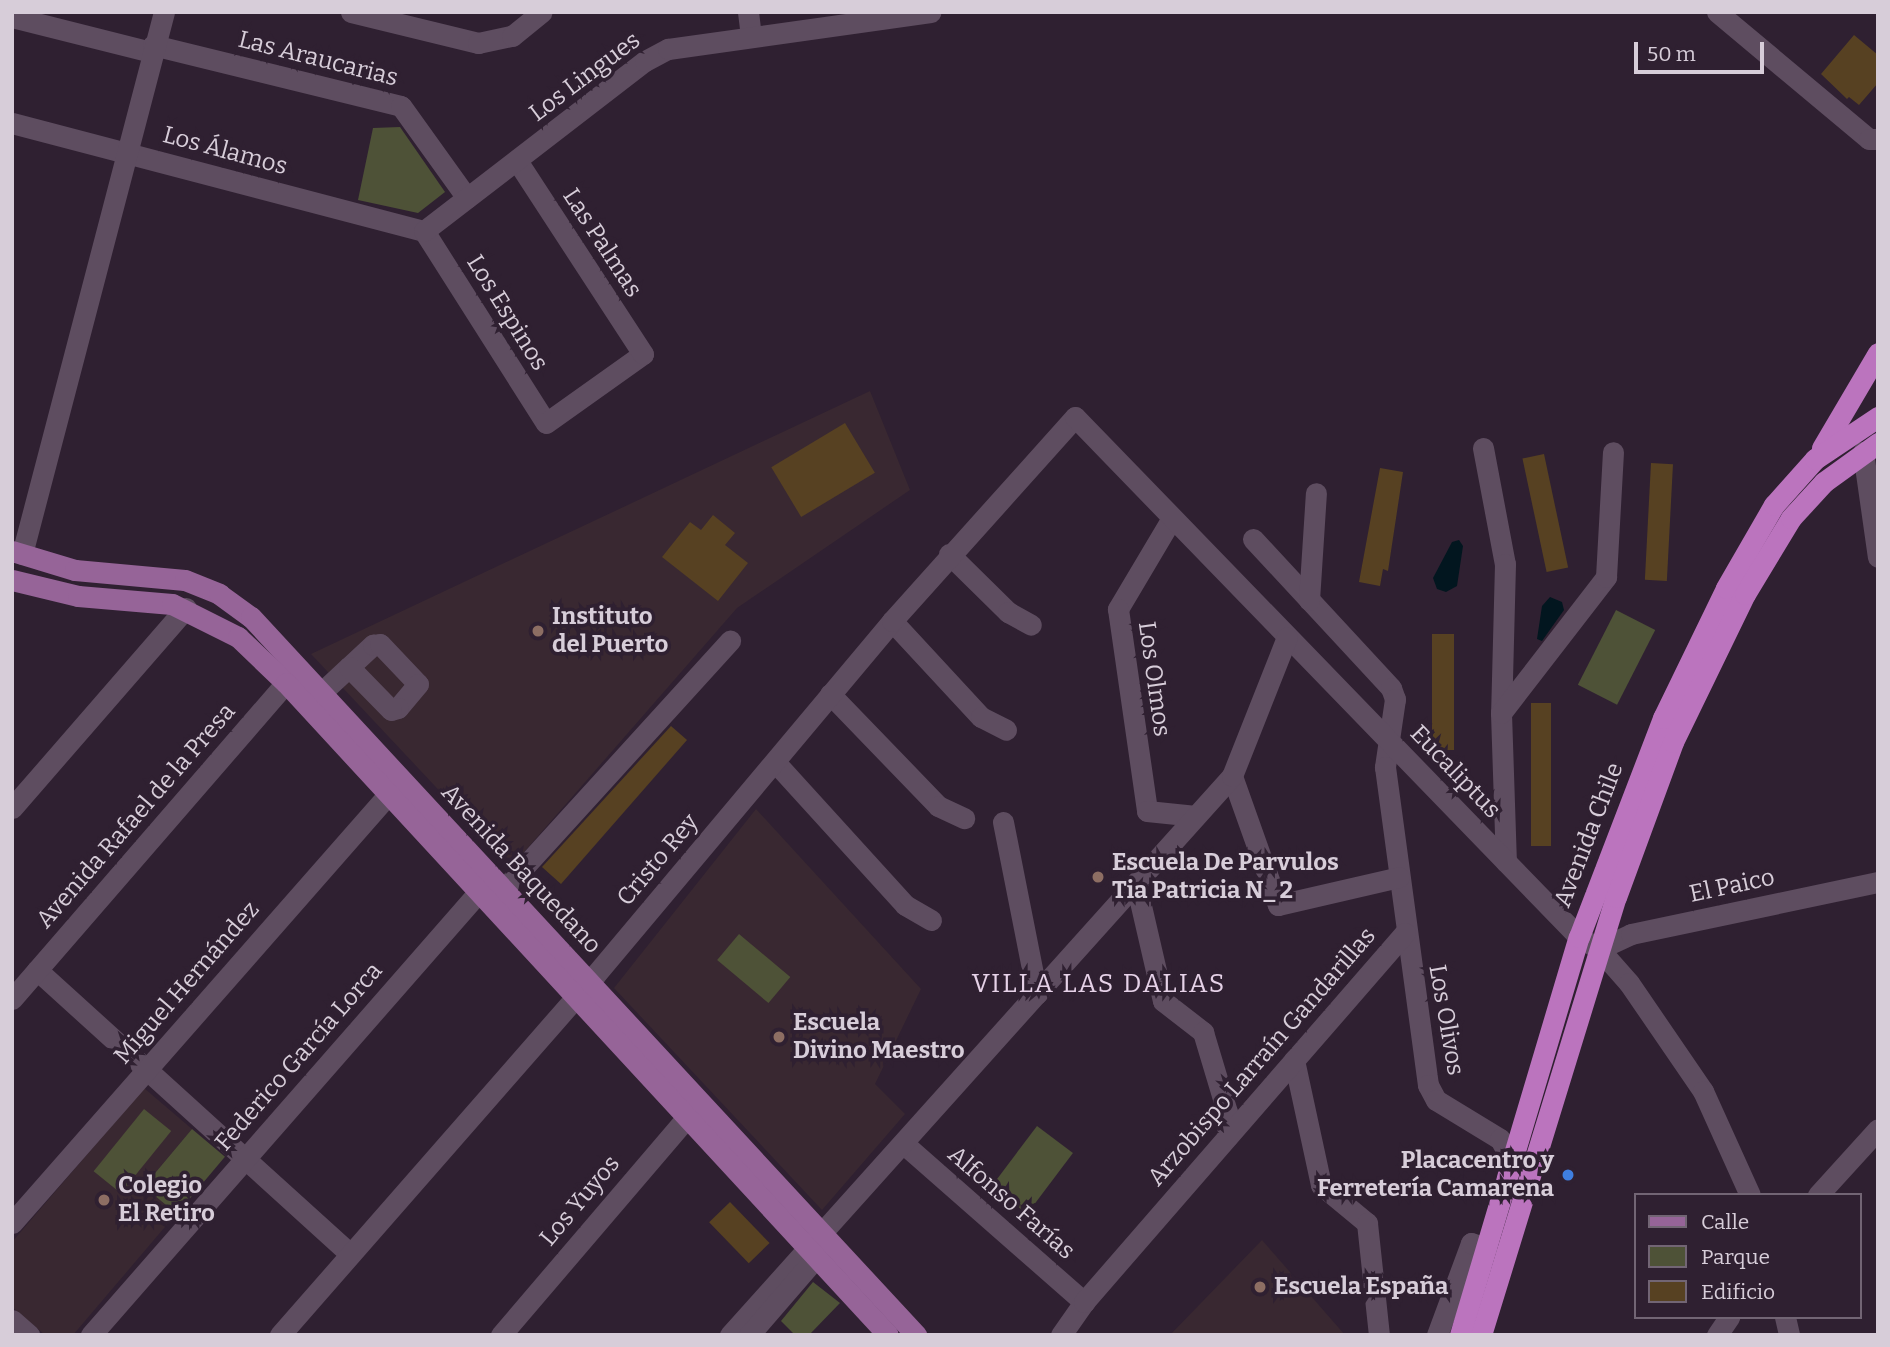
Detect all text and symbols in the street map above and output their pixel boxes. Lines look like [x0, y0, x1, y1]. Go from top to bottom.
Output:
street label: Las Araucarias [235, 25, 401, 93]
street label: Los Lingues [524, 26, 646, 128]
scale bar [1638, 28, 1768, 72]
text: 50 m [1647, 41, 1696, 67]
street label: Los Álamos [160, 121, 290, 181]
street label: Las Palmas [556, 183, 648, 303]
street label: Los Espinos [460, 250, 554, 376]
place label: Instituto del Puerto [552, 603, 668, 659]
street label: Los Olmos [1132, 620, 1176, 738]
marker: Instituto del Puerto [530, 623, 546, 639]
street label: Avenida Rafael de la Presa [30, 698, 242, 934]
street label: Eucaliptus [1404, 720, 1506, 824]
street label: Avenida Chile [1548, 759, 1630, 911]
street label: Avenida Baquedano [435, 778, 607, 960]
street label: Cristo Rey [611, 808, 705, 912]
place label: Escuela De Parvulos Tia Patricia N_ 2 [1112, 849, 1339, 905]
street label: El Paico [1687, 863, 1777, 909]
marker: Escuela De Parvulos Tia Patricia N_ 2 [1090, 869, 1106, 885]
street label: Miguel Hernández [108, 896, 266, 1070]
street label: Arzobispo Larraín Gandarillas [1142, 922, 1382, 1192]
street label: Federico García Lorca [209, 957, 389, 1157]
street label: Los Olivos [1422, 962, 1470, 1078]
district label: VILLA LAS DALIAS [974, 968, 1224, 1000]
place label: Escuela Divino Maestro [793, 1009, 965, 1065]
marker: Escuela Divino Maestro [771, 1029, 787, 1045]
street label: Alfonso Farías [942, 1140, 1080, 1266]
place label: Placacentro y Ferretería Camarena [1317, 1147, 1554, 1203]
street label: Los Yuyos [534, 1150, 626, 1252]
marker: Placacentro y Ferretería Camarena [1560, 1167, 1576, 1183]
place label: Colegio El Retiro [118, 1172, 215, 1228]
marker: Colegio El Retiro [96, 1192, 112, 1208]
legend [1634, 1193, 1862, 1319]
text: Calle [1701, 1209, 1749, 1235]
text: Parque [1701, 1244, 1770, 1270]
place label: Escuela España [1274, 1273, 1449, 1301]
marker: Escuela España [1252, 1279, 1268, 1295]
text: Edificio [1701, 1279, 1775, 1305]

